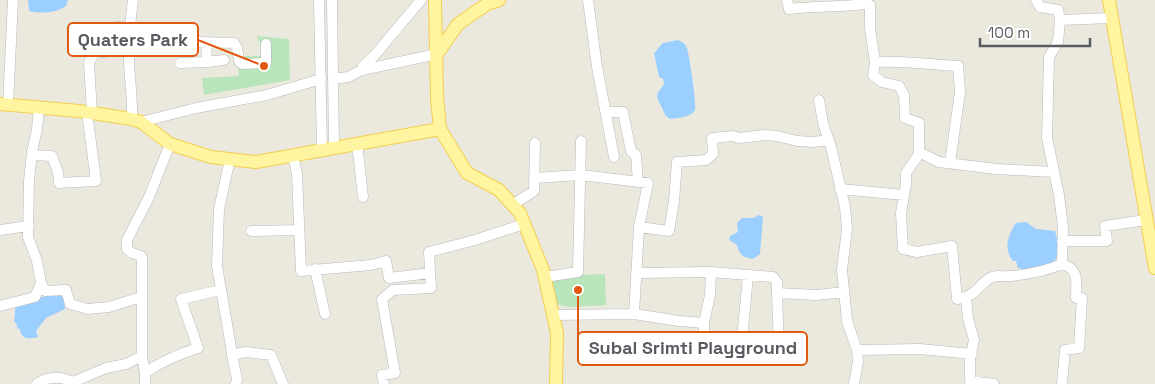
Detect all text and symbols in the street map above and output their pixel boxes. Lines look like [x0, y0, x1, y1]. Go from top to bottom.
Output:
scale bar [980, 15, 1090, 47]
callout: Quaters Park [68, 23, 198, 56]
text: 100 m [988, 23, 1030, 42]
text: Quaters Park [78, 28, 188, 51]
callout: Subal Srimti Playground [578, 332, 807, 365]
text: Subal Srimti Playground [589, 336, 797, 359]

